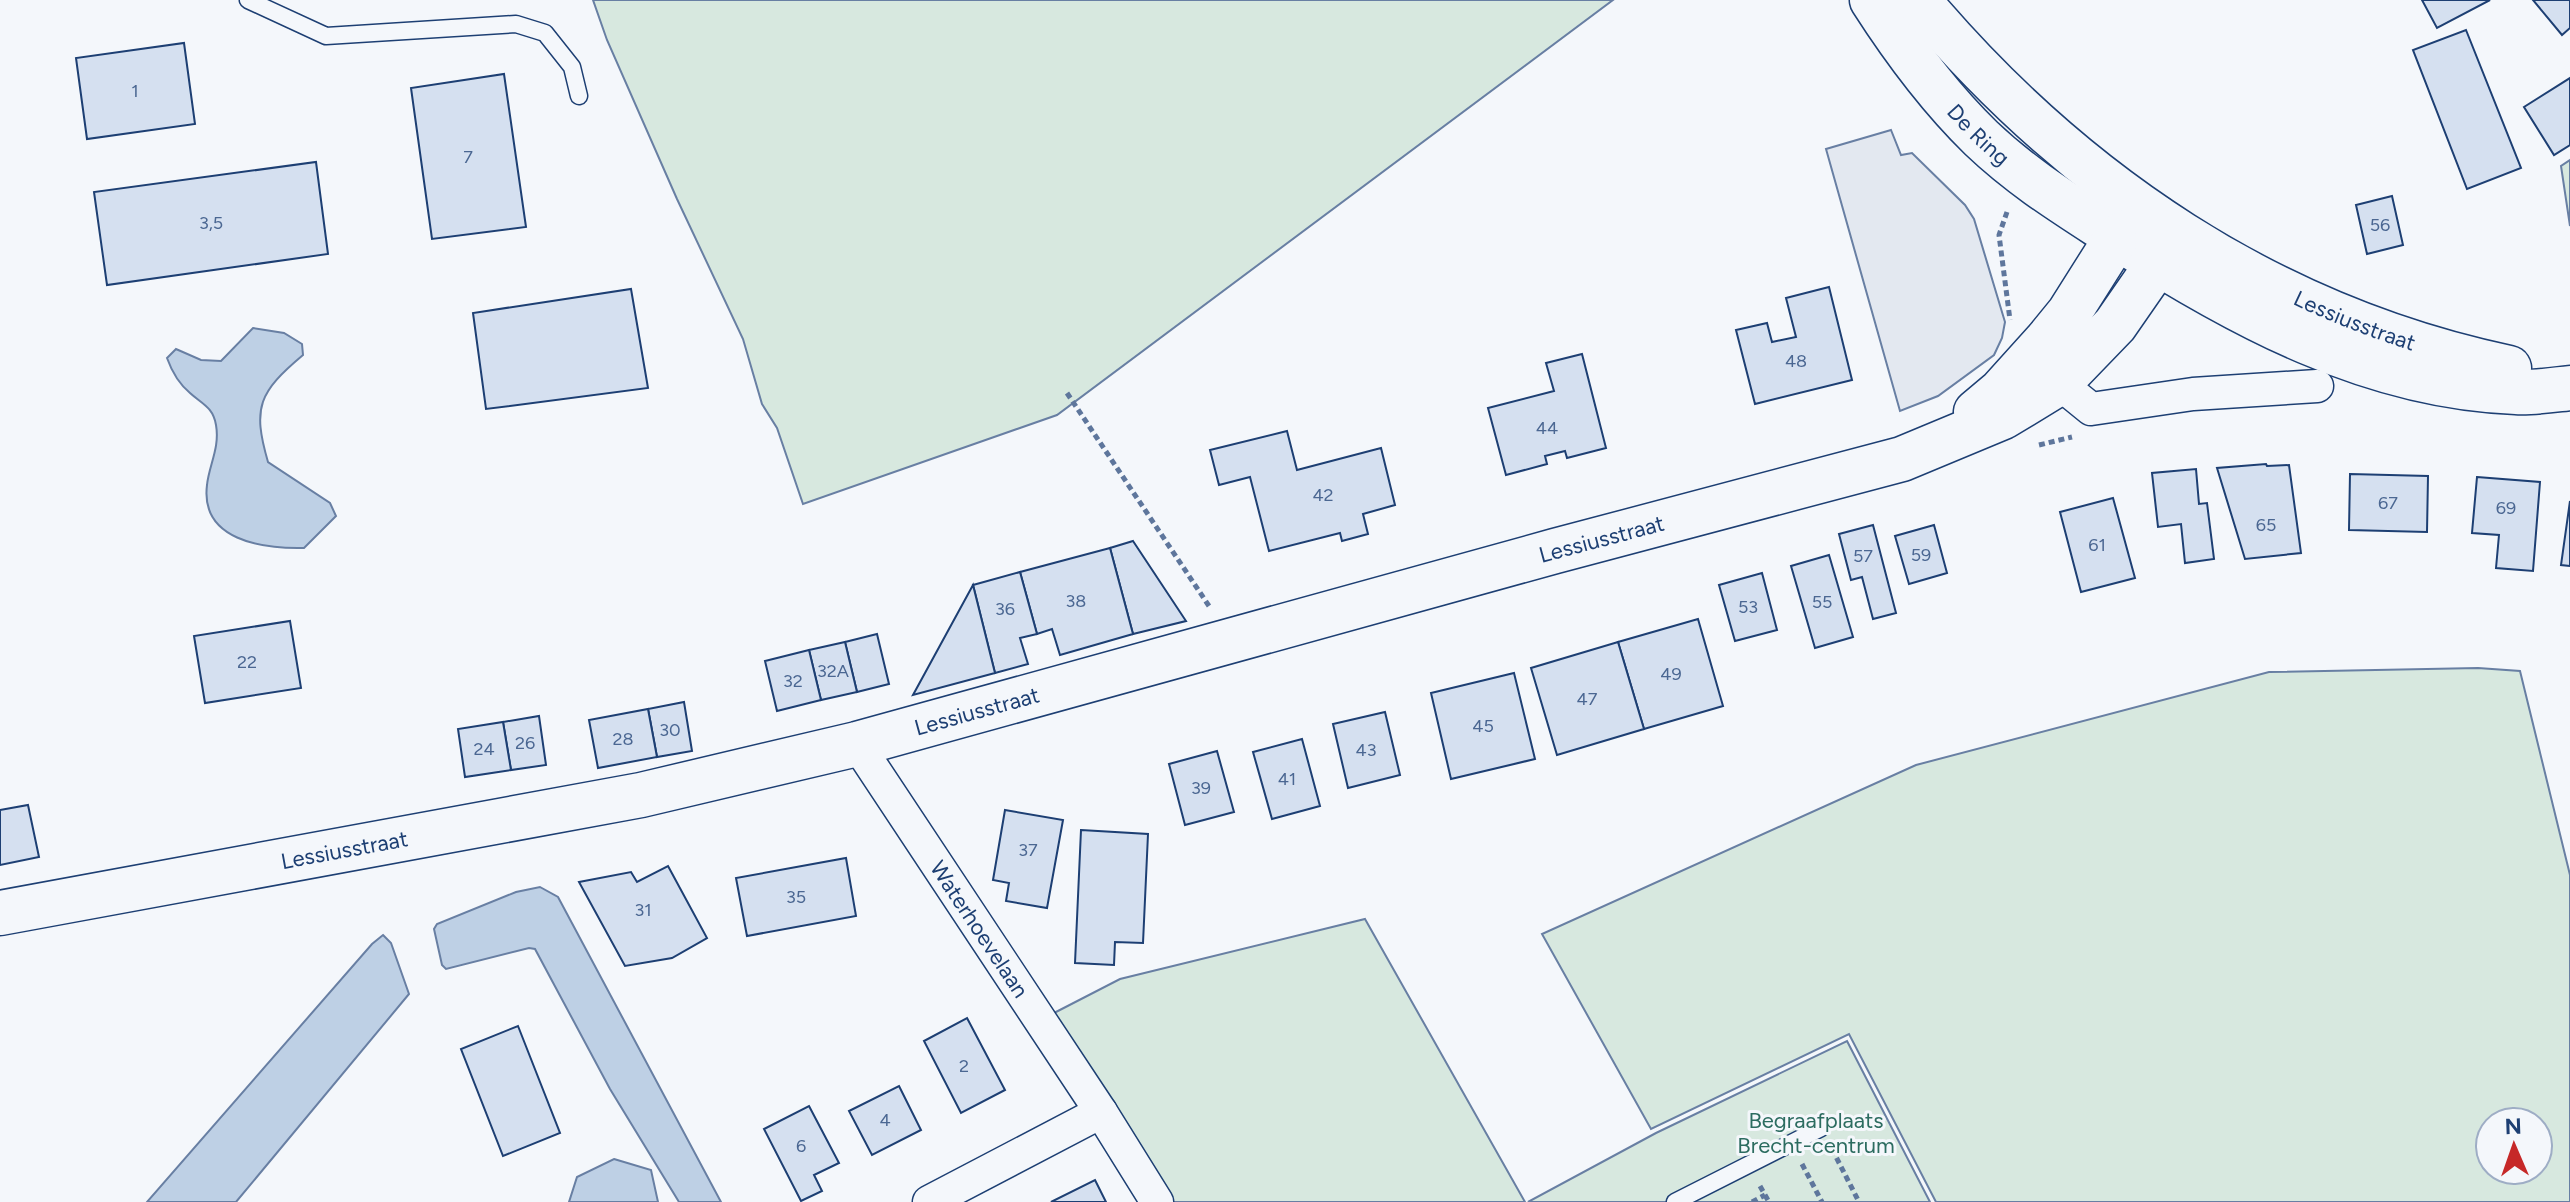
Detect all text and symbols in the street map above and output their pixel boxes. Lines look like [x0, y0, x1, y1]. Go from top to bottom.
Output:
house number: 1 [131, 80, 139, 102]
street label: De Ring [1941, 98, 2015, 171]
house number: 7 [463, 146, 473, 168]
house number: 3,5 [199, 212, 223, 234]
house number: 56 [2370, 214, 2390, 236]
street label: Lessiusstraat [2290, 285, 2419, 357]
house number: 48 [1785, 350, 1807, 372]
house number: 44 [1536, 417, 1558, 439]
house number: 42 [1312, 484, 1334, 506]
house number: 67 [2378, 492, 2398, 514]
house number: 69 [2496, 497, 2516, 519]
street label: Lessiusstraat [1536, 510, 1667, 569]
house number: 65 [2256, 514, 2276, 536]
house number: 61 [2088, 534, 2106, 556]
house number: 59 [1911, 544, 1931, 566]
house number: 57 [1853, 545, 1873, 567]
house number: 38 [1066, 590, 1086, 612]
house number: 55 [1812, 591, 1832, 613]
house number: 53 [1738, 596, 1758, 618]
house number: 36 [995, 598, 1015, 620]
house number: 22 [237, 651, 257, 673]
house number: 32A [817, 660, 849, 682]
house number: 49 [1660, 663, 1682, 685]
house number: 32 [783, 670, 803, 692]
street label: Lessiusstraat [911, 681, 1042, 741]
house number: 47 [1577, 688, 1598, 710]
house number: 45 [1472, 715, 1494, 737]
house number: 30 [659, 719, 681, 741]
house number: 28 [612, 728, 634, 750]
house number: 26 [515, 732, 535, 754]
house number: 24 [473, 738, 495, 760]
house number: 43 [1356, 739, 1376, 761]
house number: 41 [1278, 768, 1296, 790]
house number: 39 [1191, 777, 1211, 799]
street label: Lessiusstraat [279, 825, 410, 875]
house number: 37 [1018, 839, 1038, 861]
street label: Waterhoevelaan [924, 856, 1034, 1003]
house number: 35 [786, 886, 806, 908]
house number: 31 [634, 899, 652, 921]
house number: 2 [959, 1055, 969, 1077]
north arrow [2474, 1106, 2554, 1186]
park label: Begraafplaats Brecht-centrum [1737, 1107, 1895, 1159]
house number: 4 [879, 1109, 891, 1131]
text: N [2504, 1113, 2522, 1140]
house number: 6 [796, 1135, 806, 1157]

